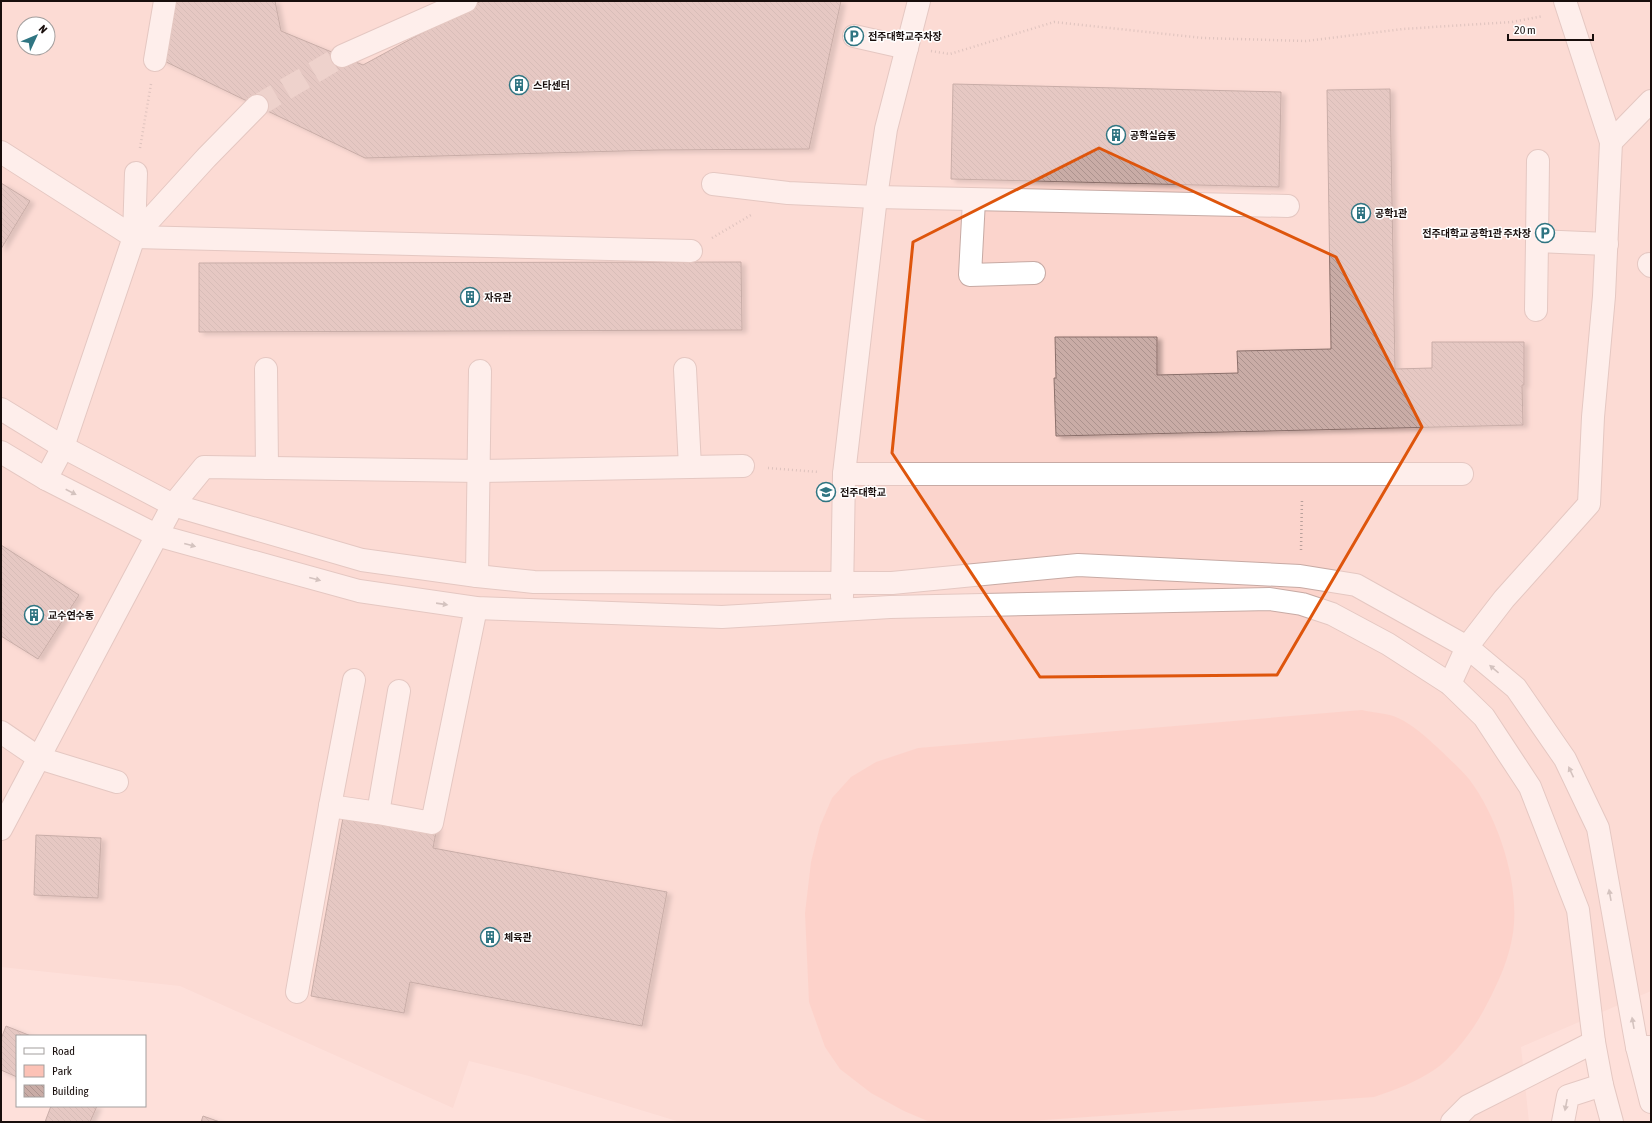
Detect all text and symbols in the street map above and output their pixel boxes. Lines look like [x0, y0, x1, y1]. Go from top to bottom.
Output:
north arrow [16, 16, 56, 56]
scale bar [1508, 16, 1593, 42]
text: N [37, 23, 50, 36]
text: 20 m [1514, 23, 1536, 37]
parking icon: 전주대학교주차장 [843, 25, 865, 47]
place label: 전주대학교주차장 [868, 30, 942, 42]
building icon: 스타센터 [508, 74, 530, 96]
place label: 스타센터 [533, 80, 570, 91]
building icon: 공학실습동 [1105, 124, 1127, 146]
place label: 공학실습동 [1130, 129, 1176, 141]
building icon: 공학1관 [1350, 202, 1372, 224]
place label: 공학1관 [1375, 207, 1407, 219]
parking icon: 전주대학교 공학1관 주차장 [1534, 222, 1556, 244]
place label: 전주대학교 공학1관 주차장 [1422, 227, 1531, 239]
building icon: 자유관 [459, 286, 481, 308]
place label: 자유관 [484, 292, 512, 303]
school or university icon: 전주대학교 [815, 481, 837, 503]
place label: 전주대학교 [840, 486, 886, 498]
one-way arrow [66, 489, 77, 495]
one-way arrow [183, 542, 196, 548]
one-way arrow [309, 576, 321, 582]
one-way arrow [436, 601, 448, 607]
building icon: 교수연수동 [23, 604, 45, 626]
place label: 교수연수동 [48, 610, 94, 621]
one-way arrow [1489, 665, 1499, 674]
one-way arrow [1568, 766, 1575, 778]
one-way arrow [1607, 889, 1613, 901]
building icon: 체육관 [479, 926, 501, 948]
place label: 체육관 [504, 932, 532, 943]
one-way arrow [1630, 1017, 1636, 1029]
legend [16, 1035, 146, 1107]
text: Road [52, 1044, 75, 1058]
text: Park [52, 1064, 73, 1078]
text: Building [52, 1084, 90, 1098]
one-way arrow [1563, 1099, 1569, 1111]

